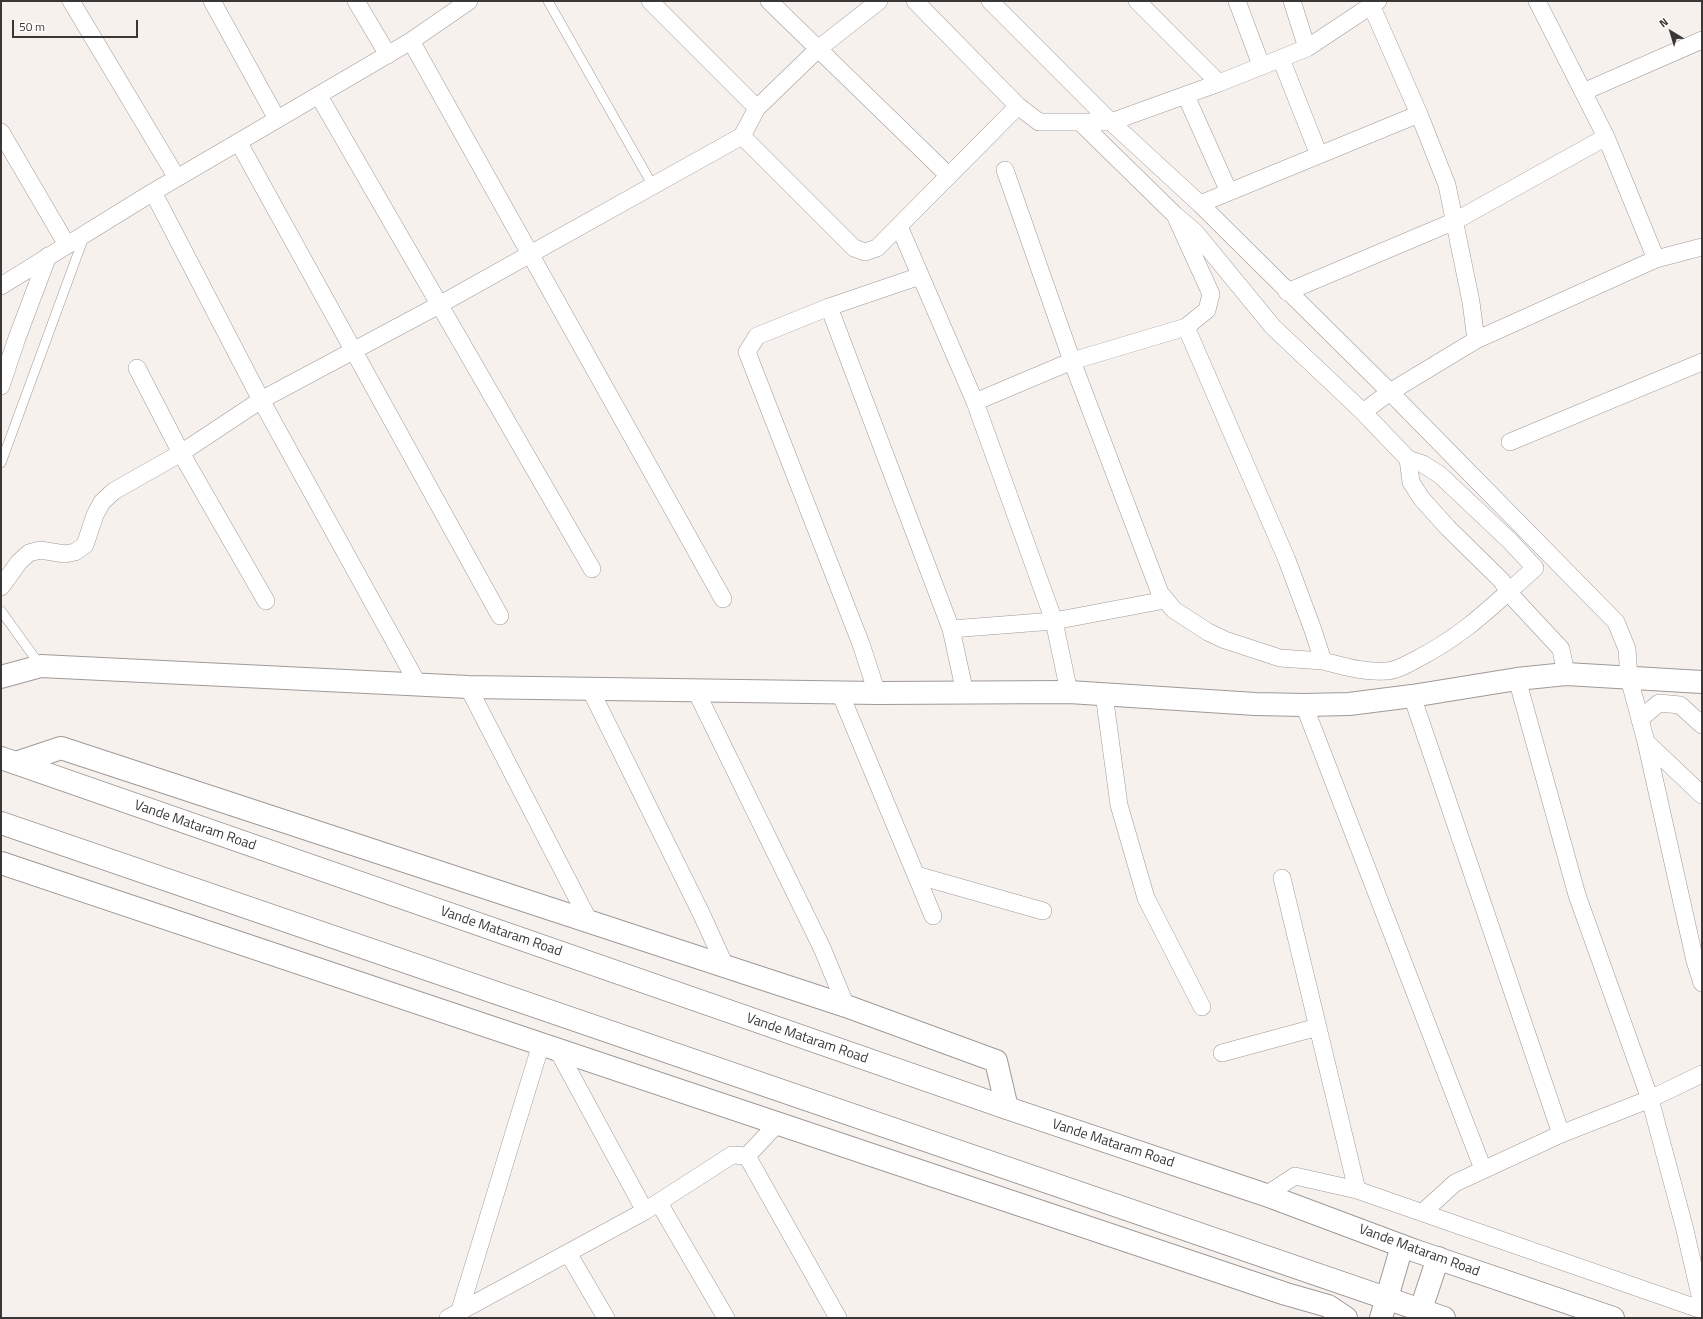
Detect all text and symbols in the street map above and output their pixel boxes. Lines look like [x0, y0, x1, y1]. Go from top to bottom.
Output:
scale bar [14, 12, 140, 38]
north arrow [1651, 12, 1691, 52]
text: N [1656, 14, 1672, 31]
text: 50 m [19, 17, 45, 36]
street label: Vande Mataram Road [132, 797, 258, 855]
street label: Vande Mataram Road [438, 903, 564, 961]
street label: Vande Mataram Road [744, 1010, 870, 1068]
street label: Vande Mataram Road [1050, 1116, 1176, 1172]
street label: Vande Mataram Road [1356, 1221, 1482, 1281]

